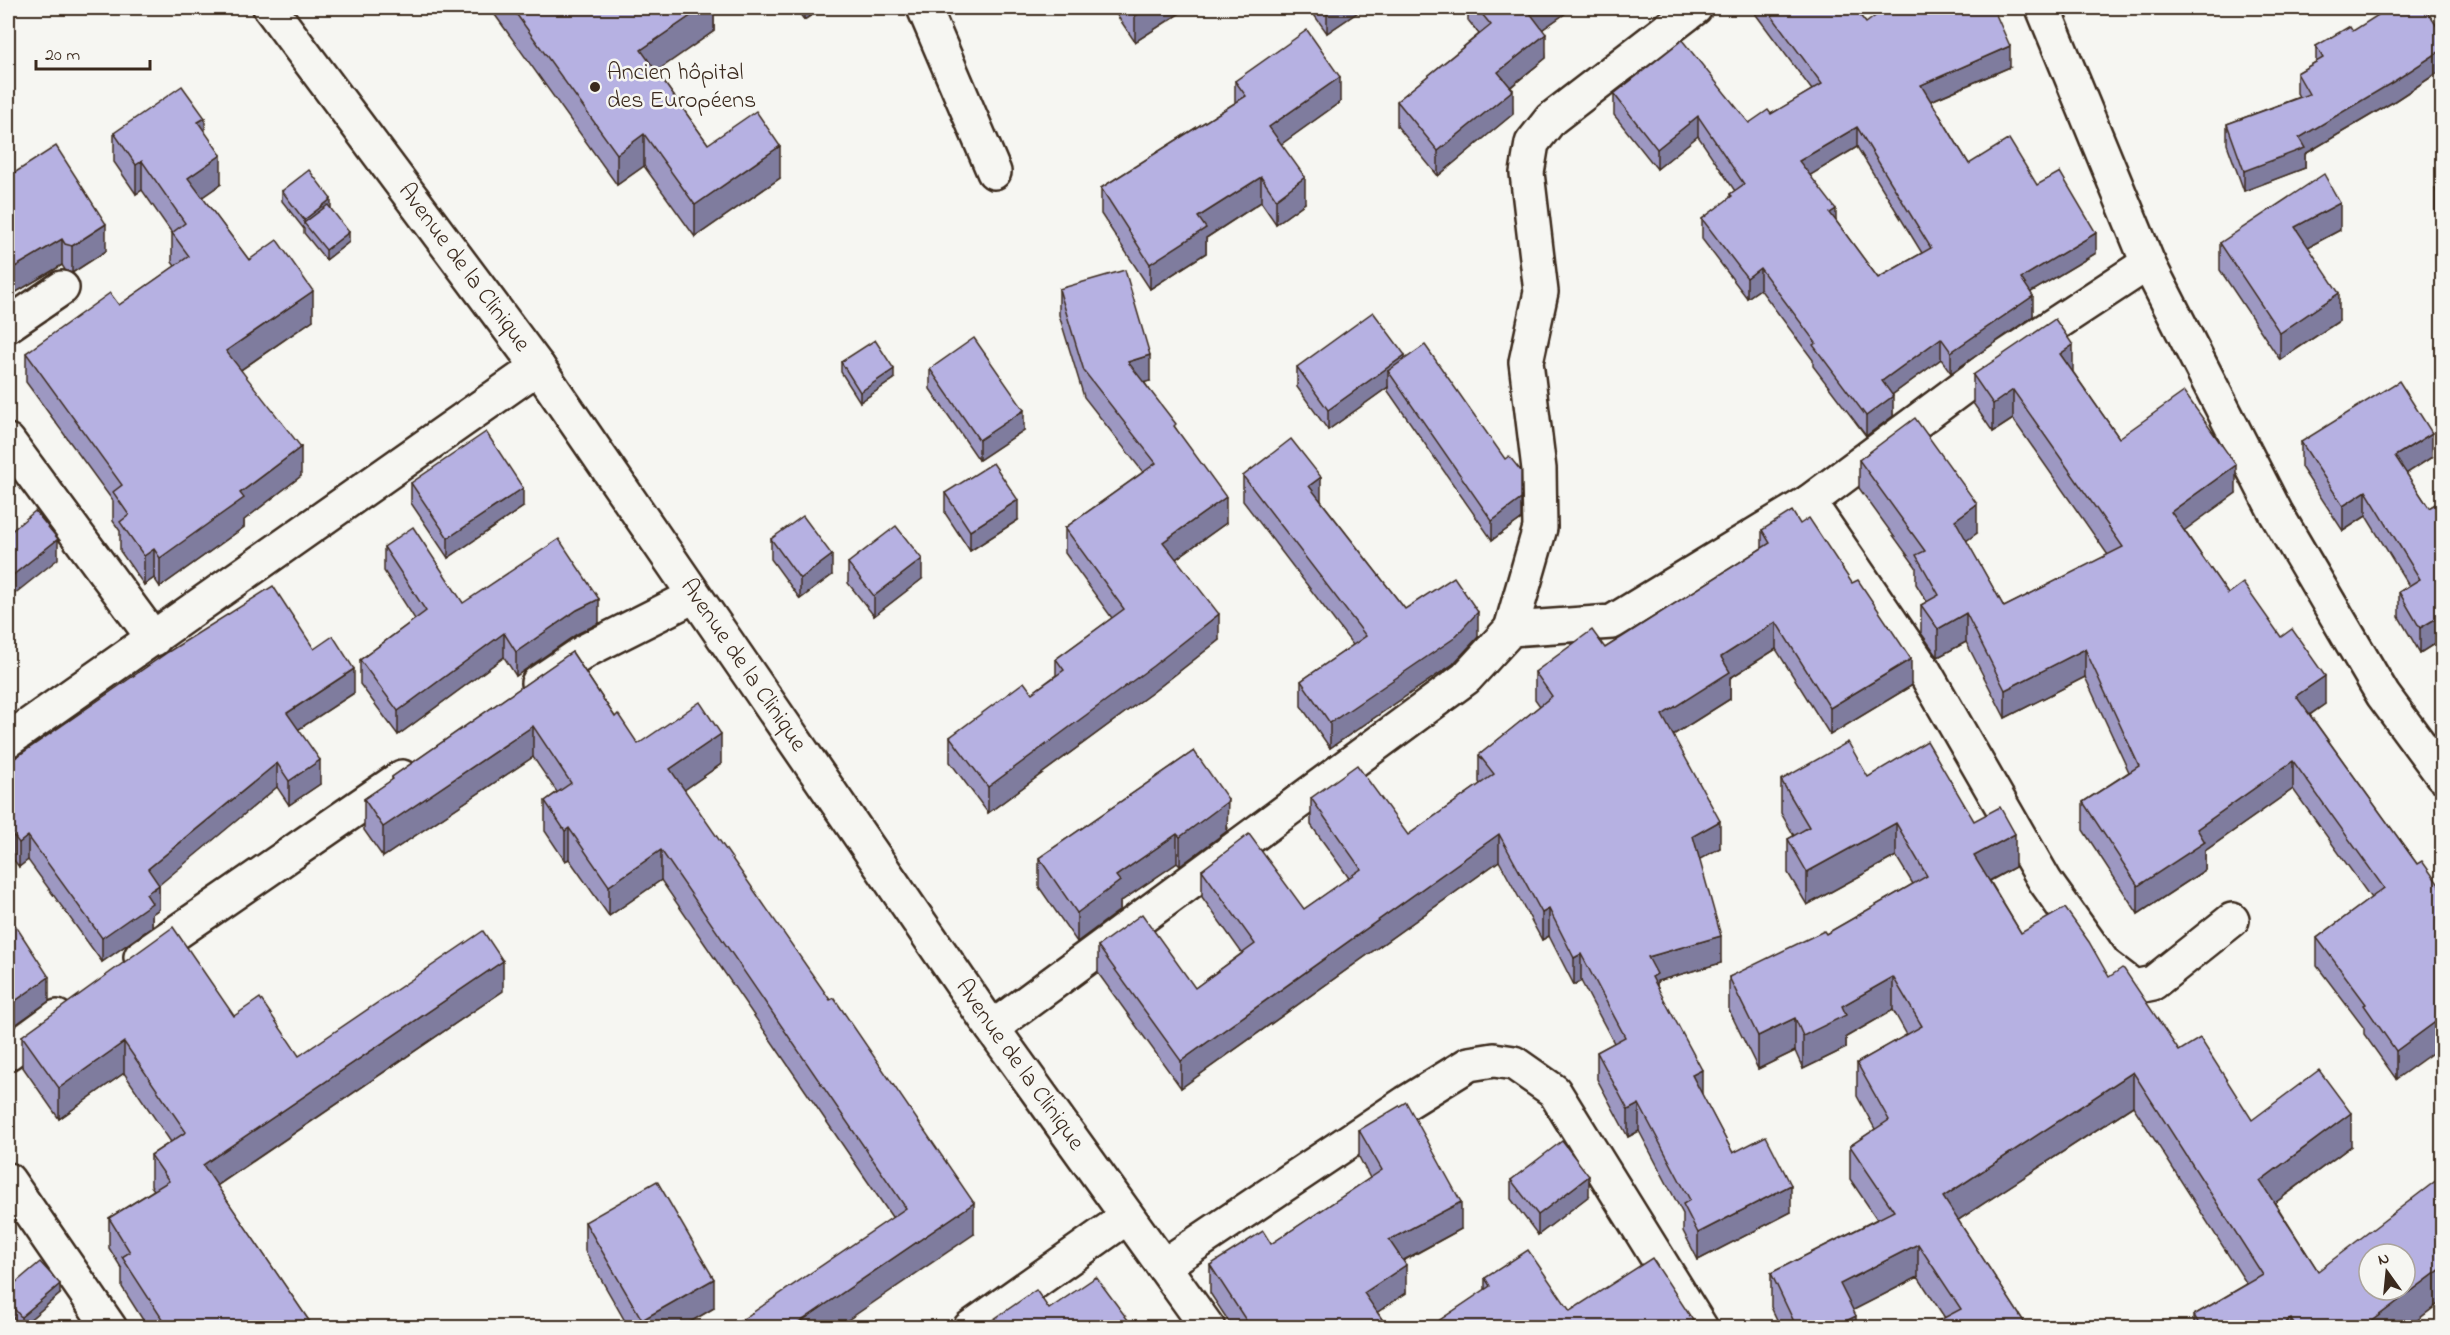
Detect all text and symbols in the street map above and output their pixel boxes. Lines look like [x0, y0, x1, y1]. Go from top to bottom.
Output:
scale bar [36, 33, 150, 71]
text: 20 m [45, 43, 80, 69]
place label: Ancien hôpital des Européens [607, 56, 756, 119]
marker: Ancien hôpital des Européens [588, 80, 602, 94]
street label: Avenue de la Clinique [389, 176, 539, 360]
street label: Avenue de la Clinique [671, 572, 815, 759]
street label: Avenue de la Clinique [946, 972, 1093, 1158]
north arrow [2357, 1242, 2417, 1302]
text: N [2375, 1246, 2392, 1272]

